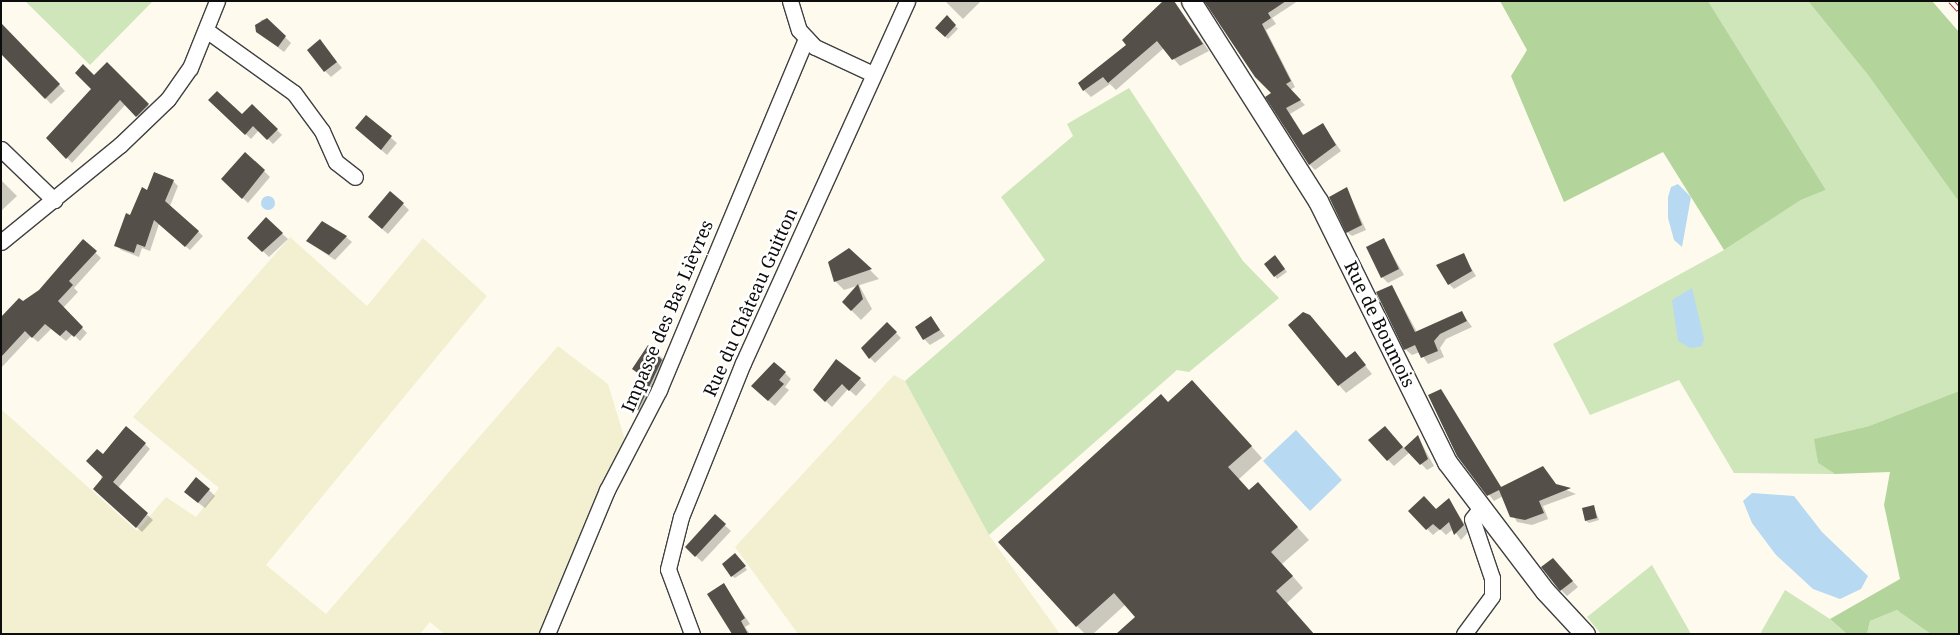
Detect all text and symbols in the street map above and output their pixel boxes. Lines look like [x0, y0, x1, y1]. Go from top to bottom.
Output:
street label: Rue du Château Guitton [699, 204, 801, 400]
street label: Impasse des Bas Lièvres [617, 217, 717, 415]
street label: Rue de Boumois [1340, 257, 1420, 391]

